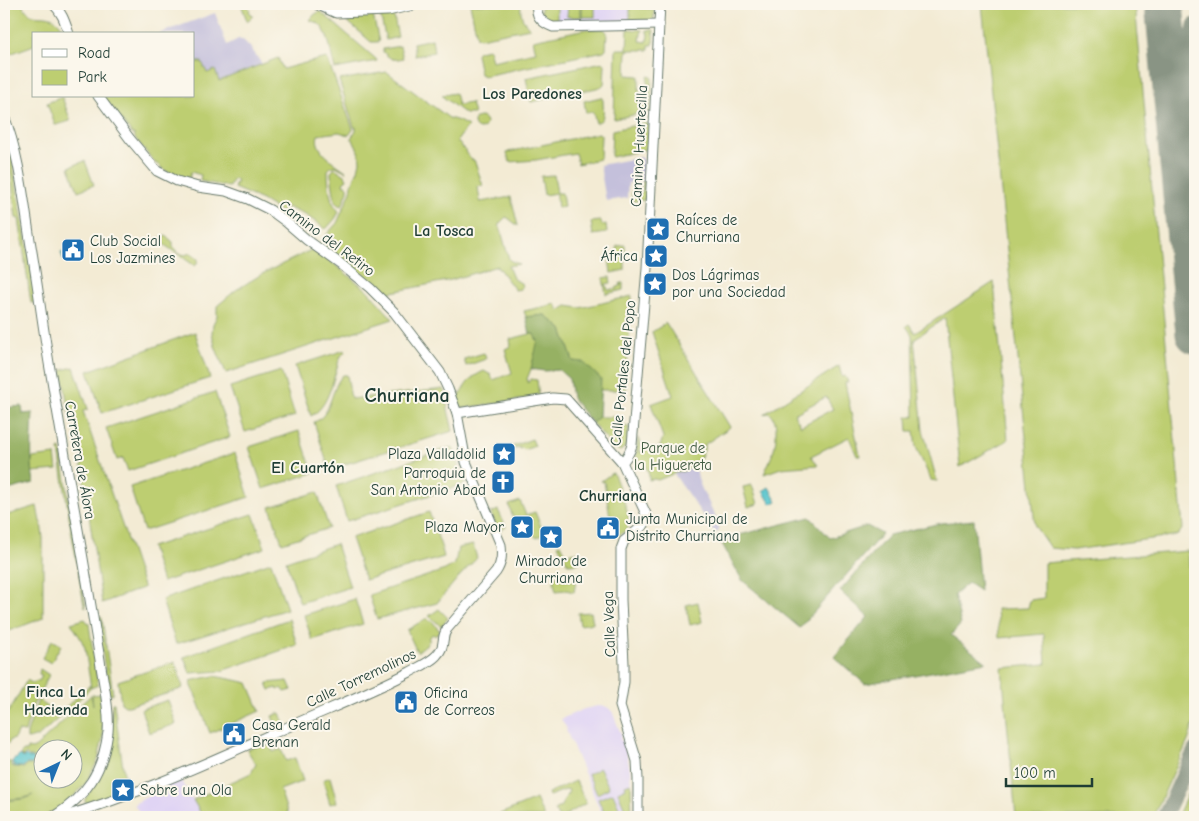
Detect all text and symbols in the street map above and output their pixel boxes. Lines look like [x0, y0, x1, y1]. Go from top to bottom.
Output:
legend [32, 32, 195, 98]
text: Road [78, 44, 110, 62]
text: Park [78, 68, 107, 86]
street label: Camino Huertecilla [627, 84, 651, 208]
district label: Los Paredones [482, 85, 582, 103]
street label: Camino del Retiro [276, 196, 379, 280]
place label: Raíces de Churriana [676, 211, 740, 246]
place icon: Raíces de Churriana [645, 216, 671, 242]
district label: La Tosca [414, 222, 474, 240]
place label: Club Social Los Jazmines [90, 232, 175, 267]
public building icon: Club Social Los Jazmines [60, 237, 86, 263]
place icon: África [643, 243, 669, 269]
place label: África [601, 246, 638, 265]
place label: Dos Lágrimas por una Sociedad [672, 266, 786, 301]
place icon: Dos Lágrimas por una Sociedad [642, 271, 668, 297]
street label: Calle Portales del Popo [606, 299, 640, 447]
district label: Churriana [364, 384, 450, 407]
street label: Carretera de Álora [61, 399, 100, 521]
park label: Parque de la Higuereta [634, 439, 712, 474]
place icon: Plaza Valladolid [491, 441, 517, 467]
place label: Plaza Valladolid [388, 445, 486, 463]
district label: El Cuartón [271, 459, 345, 477]
place label: Parroquia de San Antonio Abad [371, 464, 486, 499]
church icon: Parroquia de San Antonio Abad [490, 469, 516, 495]
district label: Churriana [579, 487, 647, 505]
place label: Junta Municipal de Distrito Churriana [626, 510, 748, 545]
place icon: Plaza Mayor [509, 514, 535, 540]
public building icon: Junta Municipal de Distrito Churriana [595, 515, 621, 541]
place label: Plaza Mayor [425, 518, 504, 536]
place icon: Mirador de Churriana [538, 524, 564, 550]
place label: Mirador de Churriana [515, 552, 587, 587]
street label: Calle Vega [599, 591, 619, 657]
street label: Calle Torremolinos [303, 645, 419, 711]
district label: Finca La Hacienda [24, 683, 88, 719]
place label: Oficina de Correos [424, 684, 495, 719]
public building icon: Oficina de Correos [393, 689, 419, 715]
place label: Casa Gerald Brenan [252, 716, 331, 751]
public building icon: Casa Gerald Brenan [221, 721, 247, 747]
north arrow [32, 738, 82, 788]
text: N [57, 746, 76, 764]
scale bar [1006, 756, 1093, 788]
text: 100 m [1014, 764, 1056, 782]
place icon: Sobre una Ola [110, 777, 136, 803]
place label: Sobre una Ola [140, 781, 232, 799]

